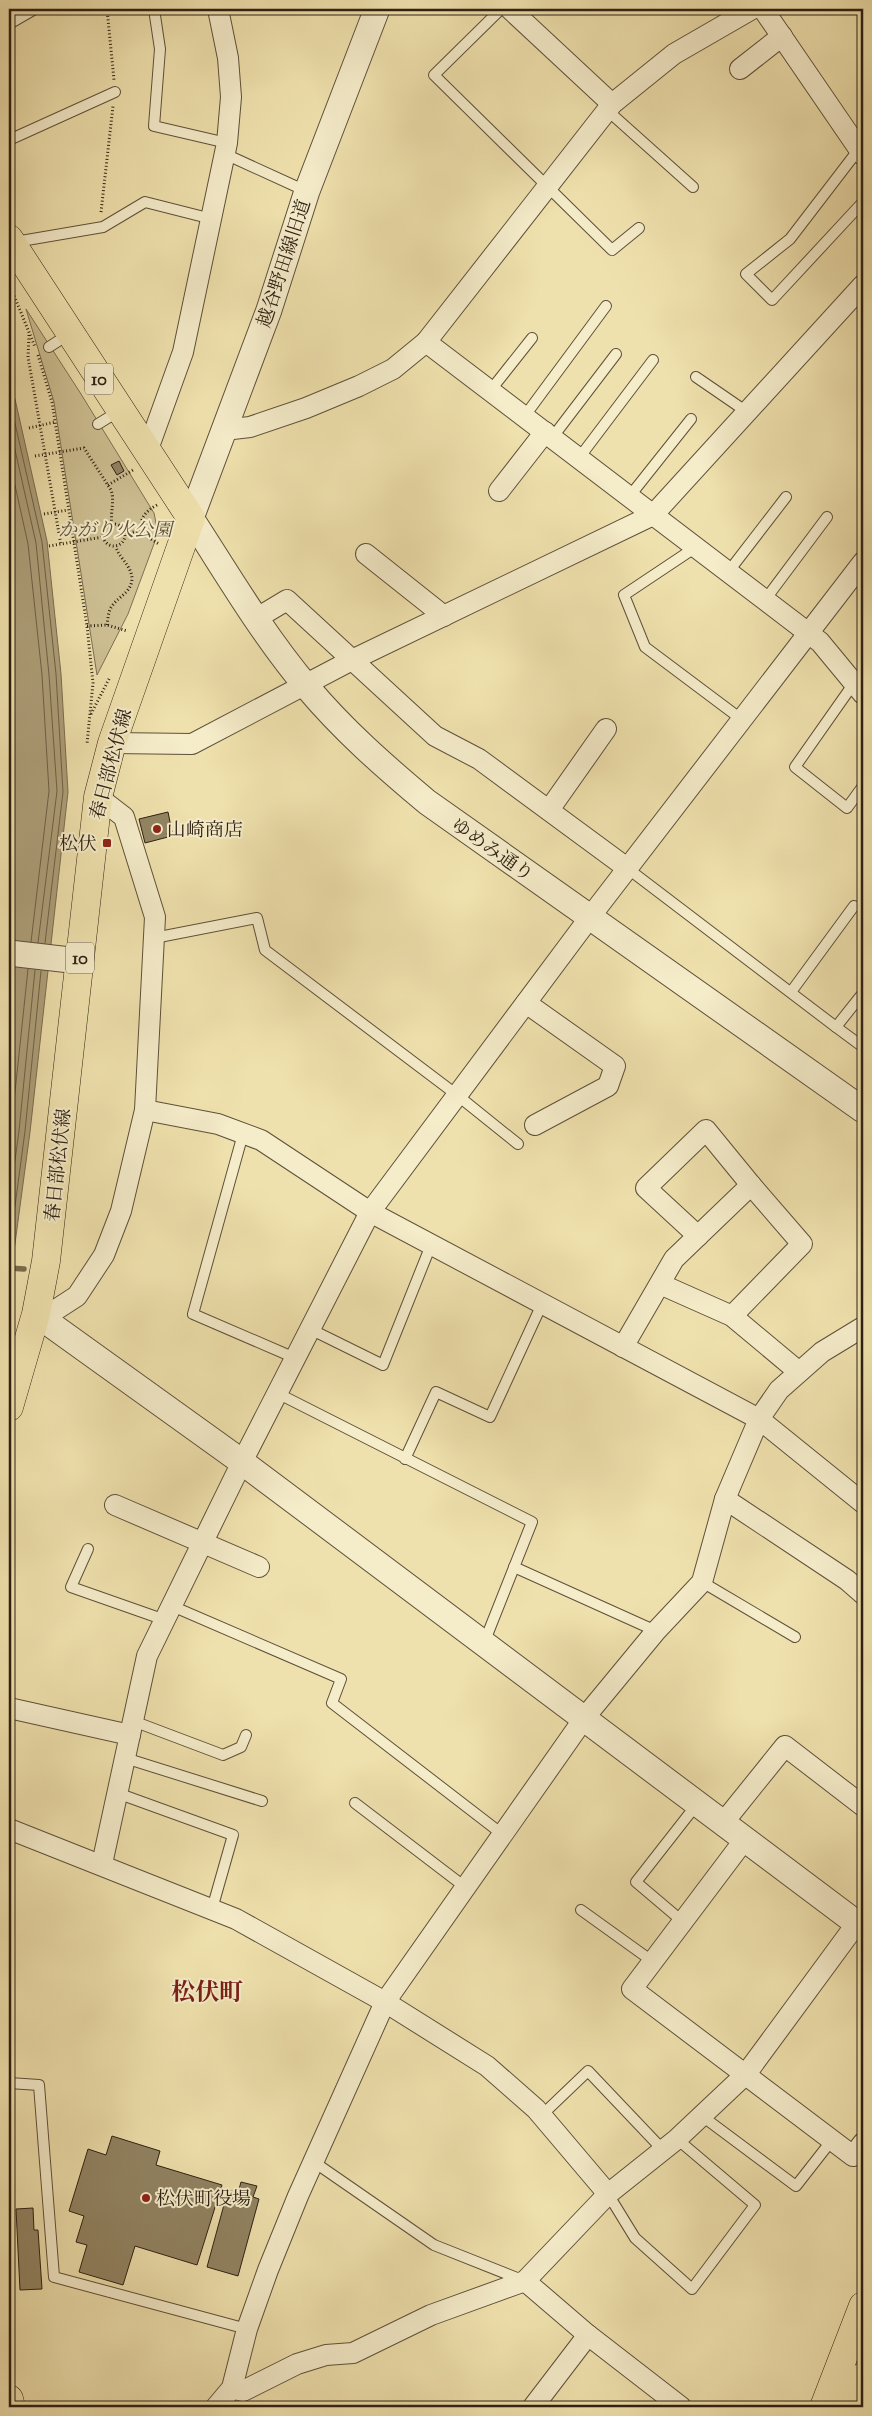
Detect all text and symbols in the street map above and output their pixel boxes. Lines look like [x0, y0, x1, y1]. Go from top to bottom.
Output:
street label: 越谷野田線旧道 [252, 196, 319, 331]
road number: 10 [85, 364, 113, 394]
park label: かがり火公園 [58, 518, 175, 545]
street label: 春日部松伏線 [85, 706, 140, 823]
street label: ゆめみ通り [445, 813, 538, 889]
place label: 山崎商店 [167, 818, 243, 845]
marker: 山崎商店 [151, 823, 163, 835]
place label: 松伏 [59, 832, 97, 859]
marker: 松伏 [101, 837, 113, 849]
road number: 10 [66, 942, 94, 974]
street label: 春日部松伏線 [40, 1107, 79, 1223]
district label: 松伏町 [171, 1977, 243, 2011]
place label: 松伏町役場 [156, 2187, 251, 2214]
marker: 松伏町役場 [140, 2192, 152, 2204]

